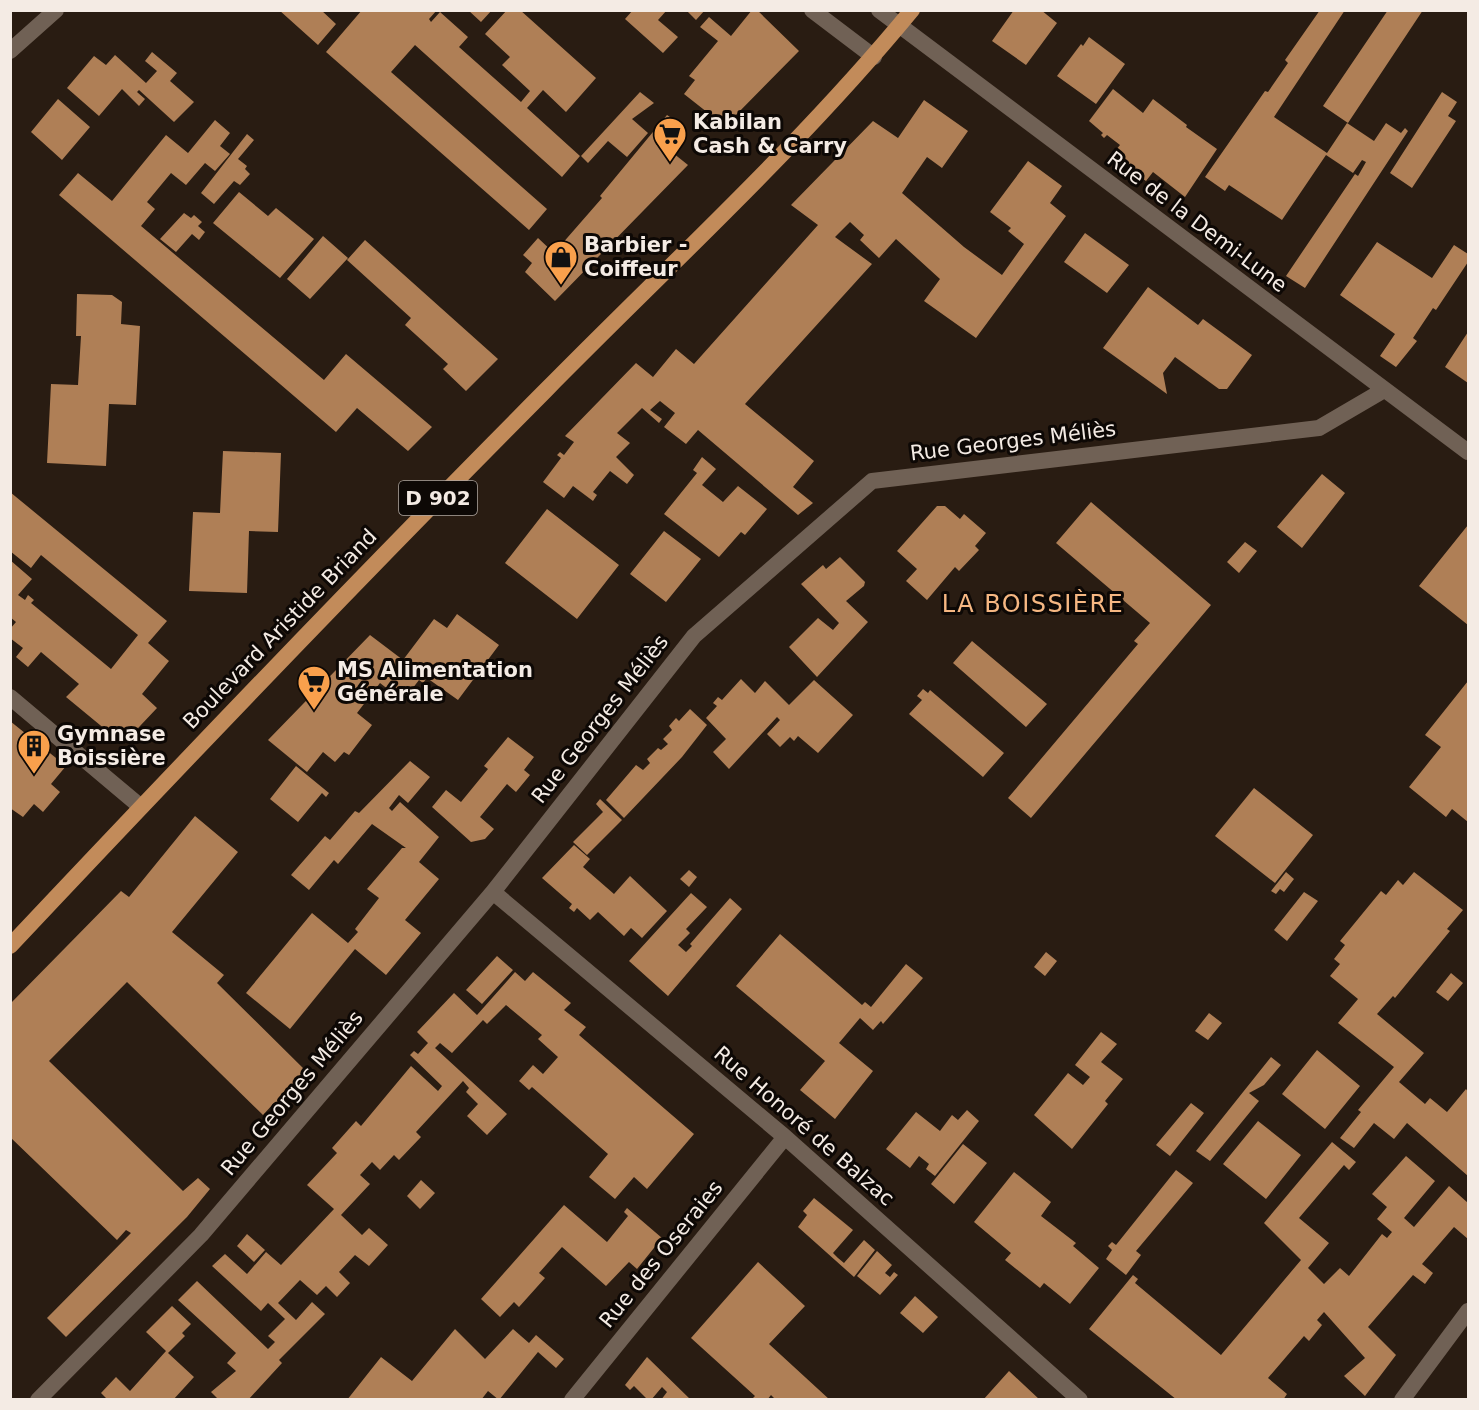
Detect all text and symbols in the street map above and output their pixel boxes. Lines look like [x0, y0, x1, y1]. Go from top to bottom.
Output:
place label: Kabilan Cash & Carry [693, 110, 847, 158]
supermarket icon: Kabilan Cash & Carry [652, 116, 688, 163]
street label: Rue de la Demi-Lune [1102, 147, 1292, 297]
place label: Barbier - Coiffeur [584, 233, 687, 281]
shop icon: Barbier - Coiffeur [543, 239, 579, 286]
street label: Rue Georges Méliès [909, 416, 1117, 466]
road number: D 902 [399, 481, 477, 515]
street label: Boulevard Aristide Briand [178, 524, 382, 734]
district label: LA BOISSIÈRE [942, 589, 1124, 618]
street label: Rue Georges Méliès [527, 630, 673, 808]
place label: MS Alimentation Générale [337, 658, 533, 706]
supermarket icon: MS Alimentation Générale [296, 664, 332, 711]
place label: Gymnase Boissière [57, 722, 166, 770]
building icon: Gymnase Boissière [16, 728, 52, 775]
street label: Rue Georges Méliès [216, 1006, 368, 1180]
street label: Rue Honoré de Balzac [709, 1041, 899, 1211]
street label: Rue des Oseraies [594, 1176, 728, 1332]

